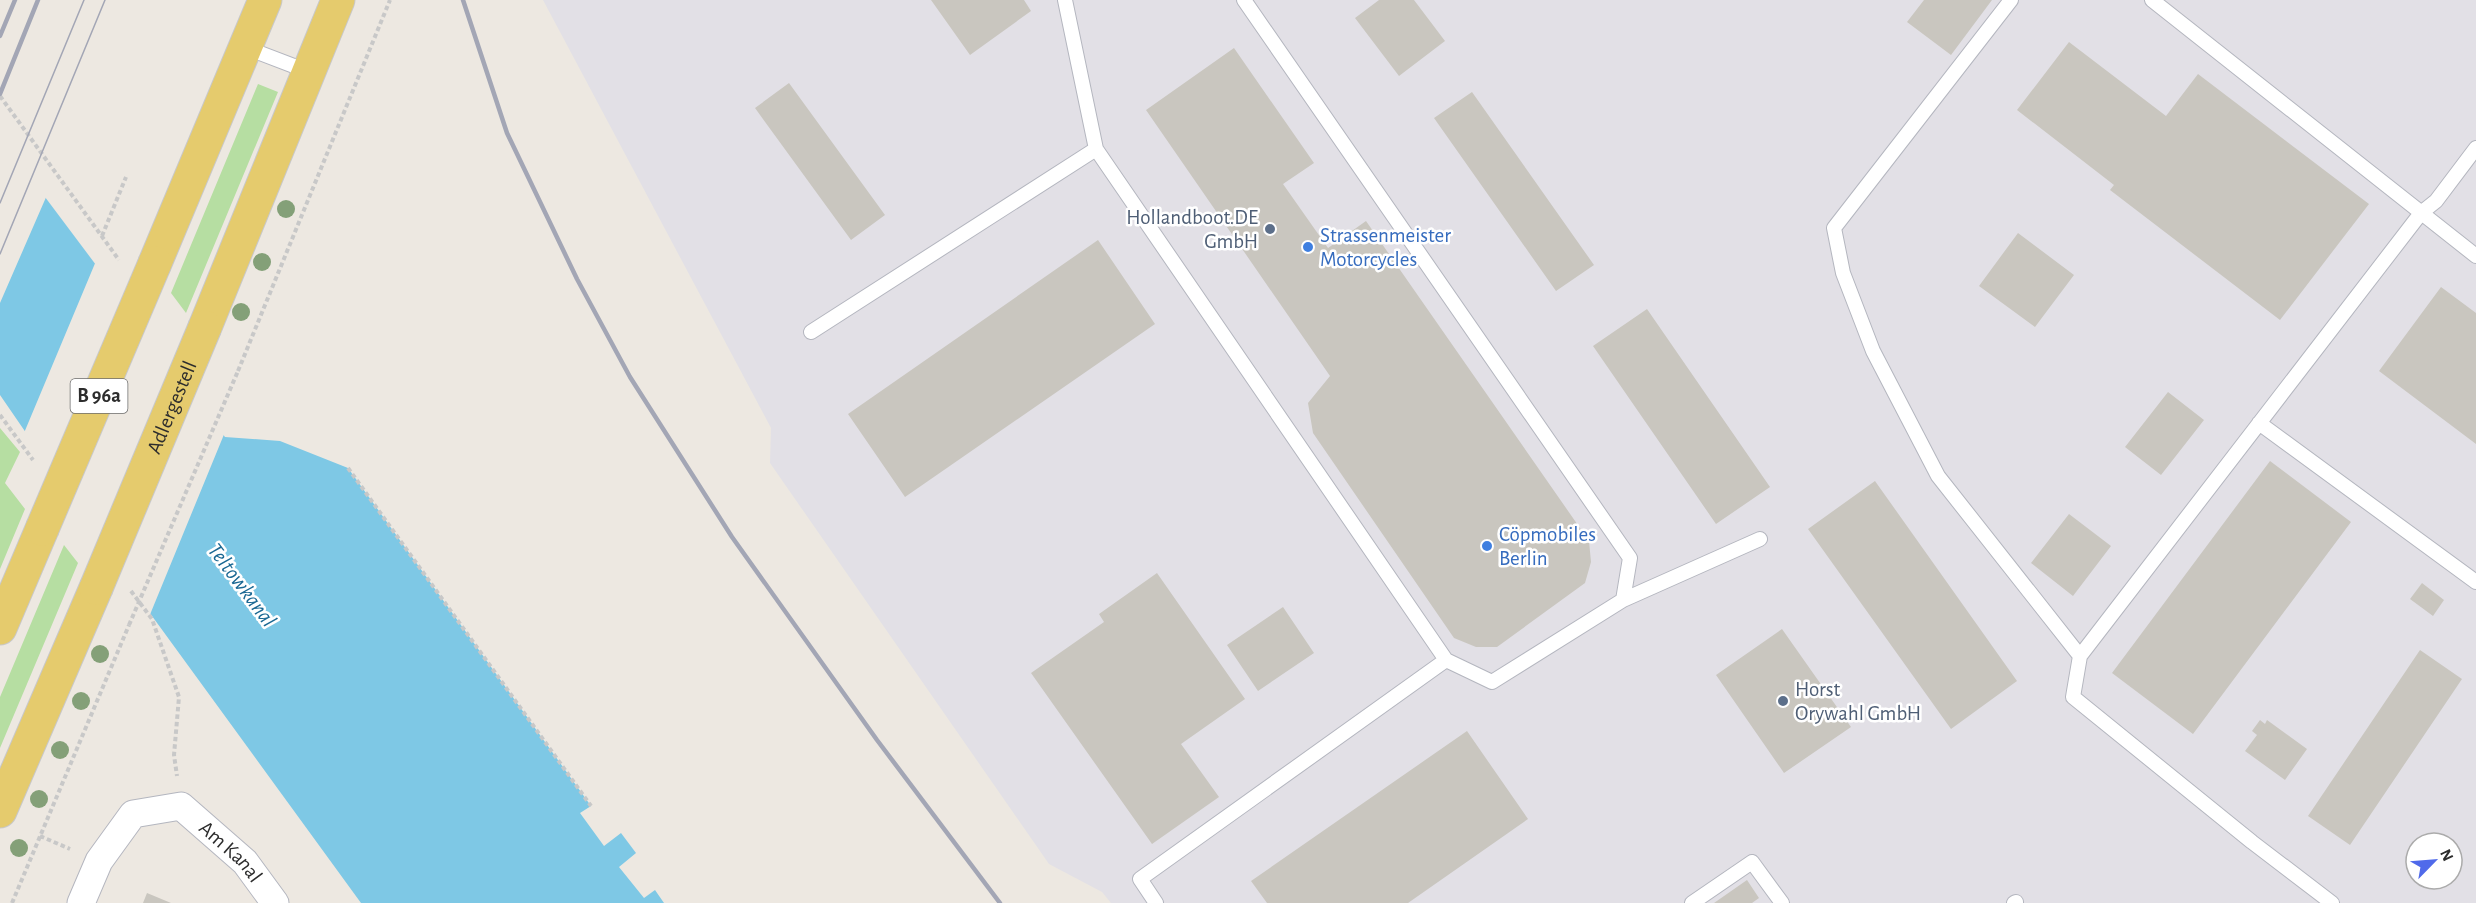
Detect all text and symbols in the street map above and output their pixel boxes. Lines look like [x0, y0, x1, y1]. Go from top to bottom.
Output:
place label: Hollandboot.DE GmbH [1126, 207, 1258, 252]
marker: Hollandboot.DE GmbH [1263, 222, 1277, 236]
place label: Strassenmeister Motorcycles [1320, 225, 1451, 270]
marker: Strassenmeister Motorcycles [1301, 240, 1315, 254]
street label: Adlergestell [143, 358, 200, 457]
road number: B 96a [70, 379, 128, 413]
place label: Cöpmobiles Berlin [1499, 524, 1596, 569]
water label: Teltowkanal [204, 539, 280, 631]
marker: Cöpmobiles Berlin [1480, 539, 1494, 553]
place label: Horst Orywahl GmbH [1795, 679, 1921, 724]
marker: Horst Orywahl GmbH [1776, 694, 1790, 708]
street label: Am Kanal [195, 817, 266, 886]
north arrow [2404, 831, 2464, 891]
text: N [2437, 847, 2456, 864]

